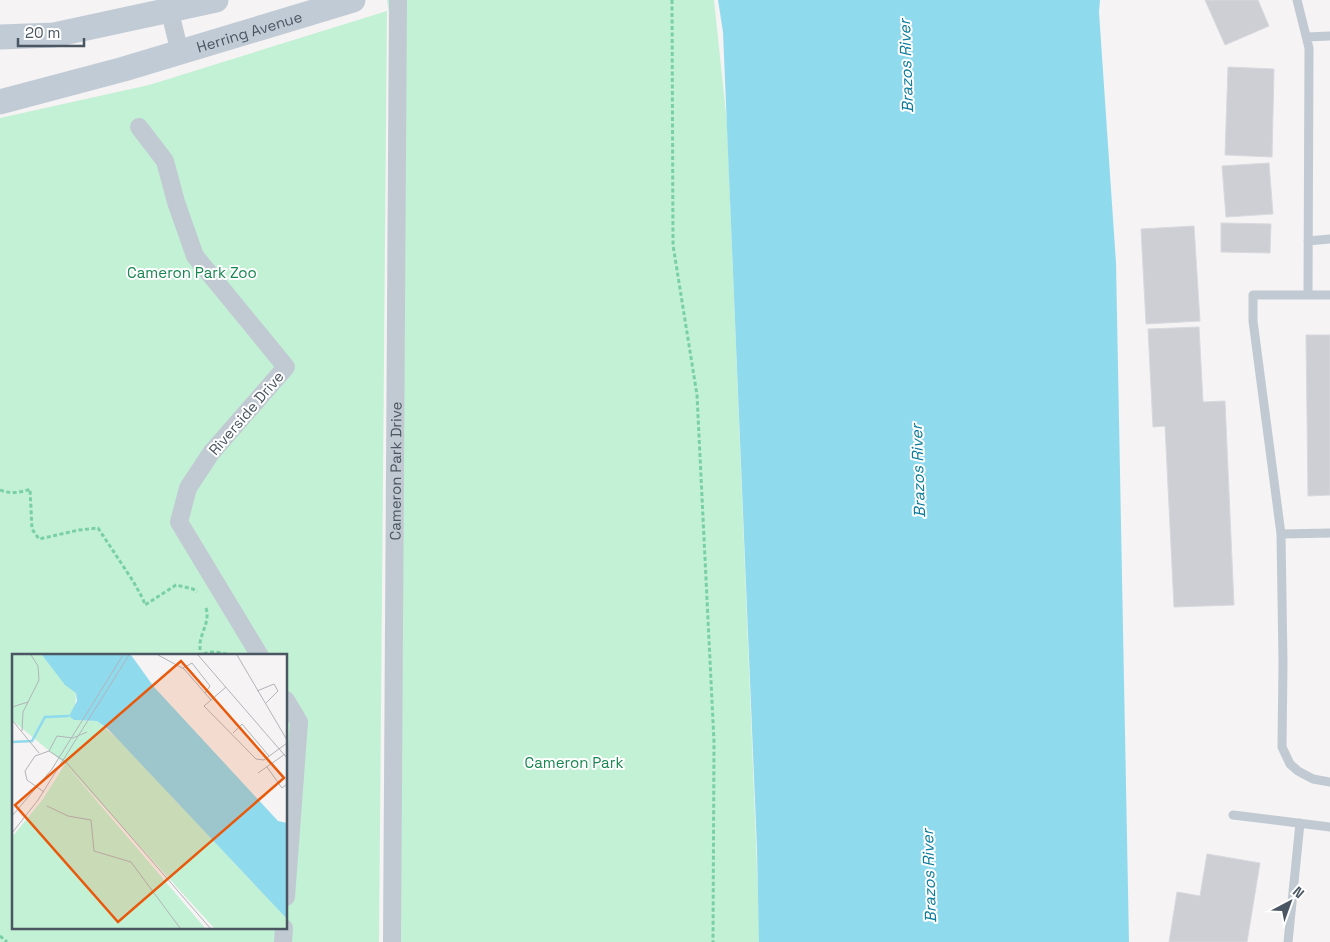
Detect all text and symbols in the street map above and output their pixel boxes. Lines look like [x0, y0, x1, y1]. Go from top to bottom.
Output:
street label: Herring Avenue [194, 6, 304, 56]
scale bar [18, 15, 84, 47]
water label: Brazos River [894, 17, 918, 113]
text: 20 m [25, 23, 60, 42]
park label: Cameron Park Zoo [127, 263, 257, 282]
street label: Riverside Drive [204, 367, 288, 459]
street label: Cameron Park Drive [385, 401, 405, 541]
water label: Brazos River [906, 422, 930, 518]
inset map [12, 654, 288, 930]
park label: Cameron Park [525, 753, 623, 772]
water label: Brazos River [917, 827, 941, 923]
north arrow [1265, 877, 1315, 927]
text: N [1289, 882, 1308, 902]

